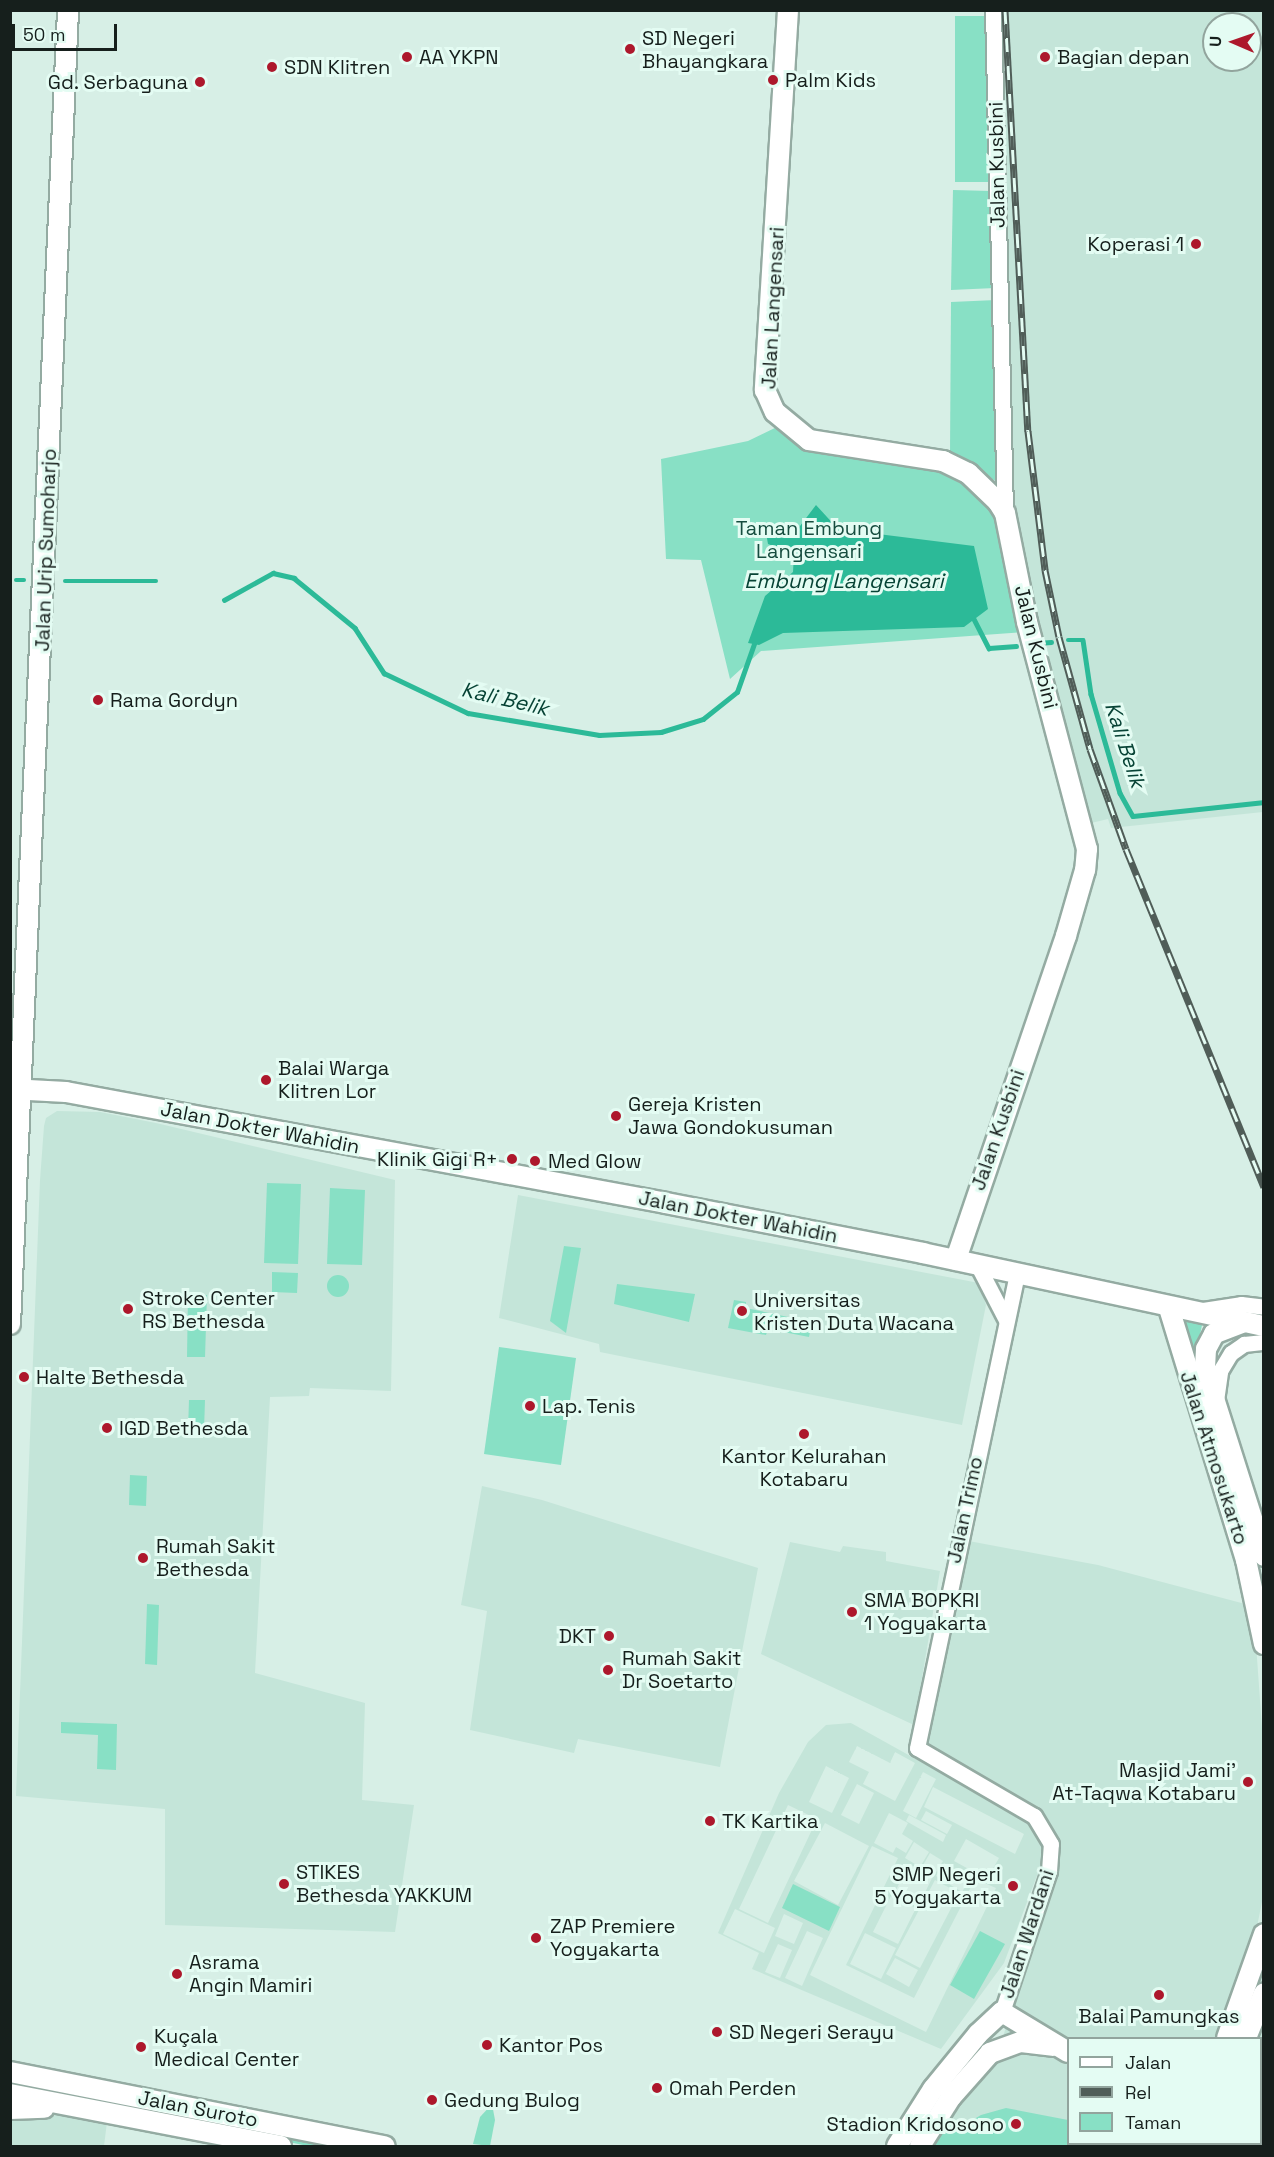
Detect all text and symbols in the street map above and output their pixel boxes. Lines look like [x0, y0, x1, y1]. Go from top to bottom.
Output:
scale bar [15, 12, 120, 50]
north arrow [1202, 12, 1262, 72]
text: 50 m [23, 23, 65, 46]
place label: SD Negeri Bhayangkara [642, 26, 768, 73]
text: U [1205, 36, 1226, 47]
marker: SD Negeri Bhayangkara [623, 42, 637, 56]
place label: AA YKPN [419, 45, 499, 69]
place label: Bagian depan [1057, 45, 1189, 69]
marker: AA YKPN [400, 50, 414, 64]
marker: Bagian depan [1038, 50, 1052, 64]
place label: SDN Klitren [284, 55, 390, 79]
marker: SDN Klitren [265, 60, 279, 74]
place label: Palm Kids [785, 68, 876, 92]
place label: Gd. Serbaguna [47, 70, 188, 94]
marker: Palm Kids [766, 73, 780, 87]
marker: Gd. Serbaguna [193, 75, 207, 89]
street label: Jalan Kusbini [984, 102, 1010, 228]
street label: Jalan Langensari [757, 226, 789, 390]
place label: Koperasi 1 [1088, 232, 1184, 256]
marker: Koperasi 1 [1189, 237, 1203, 251]
street label: Jalan Urip Sumoharjo [30, 448, 62, 652]
park label: Taman Embung Langensari [736, 517, 882, 564]
water label: Embung Langensari [744, 568, 944, 594]
street label: Jalan Kusbini [1009, 583, 1063, 711]
water label: Kali Belik [459, 677, 551, 721]
place label: Rama Gordyn [110, 688, 238, 712]
marker: Rama Gordyn [91, 693, 105, 707]
water label: Kali Belik [1099, 699, 1151, 791]
place label: Balai Warga Klitren Lor [278, 1056, 389, 1103]
street label: Jalan Kusbini [966, 1066, 1030, 1194]
marker: Balai Warga Klitren Lor [259, 1073, 273, 1087]
place label: Gereja Kristen Jawa Gondokusuman [628, 1092, 833, 1139]
street label: Jalan Dokter Wahidin [158, 1097, 362, 1159]
marker: Gereja Kristen Jawa Gondokusuman [609, 1109, 623, 1123]
place label: Klinik Gigi R+ [377, 1147, 498, 1171]
place label: Med Glow [548, 1149, 641, 1173]
marker: Klinik Gigi R+ [503, 1150, 521, 1168]
marker: Med Glow [526, 1152, 544, 1170]
street label: Jalan Dokter Wahidin [636, 1186, 840, 1248]
place label: Stroke Center RS Bethesda [142, 1286, 275, 1333]
place label: Universitas Kristen Duta Wacana [754, 1288, 954, 1335]
marker: Stroke Center RS Bethesda [119, 1300, 137, 1318]
marker: Universitas Kristen Duta Wacana [735, 1304, 749, 1318]
place label: Halte Bethesda [36, 1365, 184, 1389]
street label: Jalan Atmosukarto [1175, 1368, 1253, 1548]
marker: Halte Bethesda [17, 1370, 31, 1384]
place label: Lap. Tenis [542, 1394, 637, 1418]
marker: Lap. Tenis [523, 1399, 537, 1413]
place label: IGD Bethesda [119, 1416, 248, 1440]
marker: IGD Bethesda [100, 1421, 114, 1435]
marker: Kantor Kelurahan Kotabaru [797, 1427, 811, 1441]
place label: Kantor Kelurahan Kotabaru [721, 1444, 887, 1491]
street label: Jalan Trimo [942, 1454, 988, 1566]
place label: Rumah Sakit Bethesda [156, 1534, 276, 1581]
marker: Rumah Sakit Bethesda [134, 1549, 152, 1567]
place label: SMA BOPKRI 1 Yogyakarta [864, 1588, 987, 1635]
marker: SMA BOPKRI 1 Yogyakarta [845, 1605, 859, 1619]
place label: DKT [559, 1624, 596, 1648]
marker: DKT [600, 1627, 618, 1645]
place label: Rumah Sakit Dr Soetarto [622, 1646, 742, 1693]
marker: Rumah Sakit Dr Soetarto [599, 1661, 617, 1679]
place label: Masjid Jami' At-Taqwa Kotabaru [1052, 1758, 1236, 1805]
marker: Masjid Jami' At-Taqwa Kotabaru [1241, 1775, 1255, 1789]
place label: TK Kartika [722, 1809, 818, 1833]
marker: TK Kartika [703, 1814, 717, 1828]
place label: STIKES Bethesda YAKKUM [296, 1860, 472, 1907]
place label: SMP Negeri 5 Yogyakarta [874, 1862, 1001, 1909]
street label: Jalan Wardani [995, 1866, 1059, 2002]
marker: STIKES Bethesda YAKKUM [277, 1877, 291, 1891]
marker: SMP Negeri 5 Yogyakarta [1006, 1879, 1020, 1893]
place label: ZAP Premiere Yogyakarta [550, 1914, 675, 1961]
marker: ZAP Premiere Yogyakarta [527, 1929, 545, 1947]
place label: Asrama Angin Mamiri [189, 1950, 312, 1997]
marker: Asrama Angin Mamiri [170, 1967, 184, 1981]
marker: Balai Pamungkas [1152, 1988, 1166, 2002]
place label: Balai Pamungkas [1078, 2004, 1240, 2028]
place label: SD Negeri Serayu [729, 2020, 894, 2044]
place label: Kuçala Medical Center [154, 2024, 299, 2071]
marker: SD Negeri Serayu [710, 2025, 724, 2039]
place label: Kantor Pos [499, 2033, 603, 2057]
legend [1067, 2037, 1262, 2145]
marker: Kuçala Medical Center [132, 2038, 150, 2056]
marker: Kantor Pos [480, 2038, 494, 2052]
text: Jalan [1125, 2051, 1171, 2074]
place label: Omah Perden [669, 2076, 796, 2100]
marker: Omah Perden [650, 2081, 664, 2095]
text: Rel [1125, 2081, 1151, 2104]
street label: Jalan Suroto [136, 2086, 260, 2132]
place label: Gedung Bulog [444, 2088, 580, 2112]
marker: Gedung Bulog [425, 2093, 439, 2107]
text: Taman [1125, 2111, 1181, 2134]
place label: Stadion Kridosono [826, 2112, 1004, 2136]
marker: Stadion Kridosono [1009, 2117, 1023, 2131]

